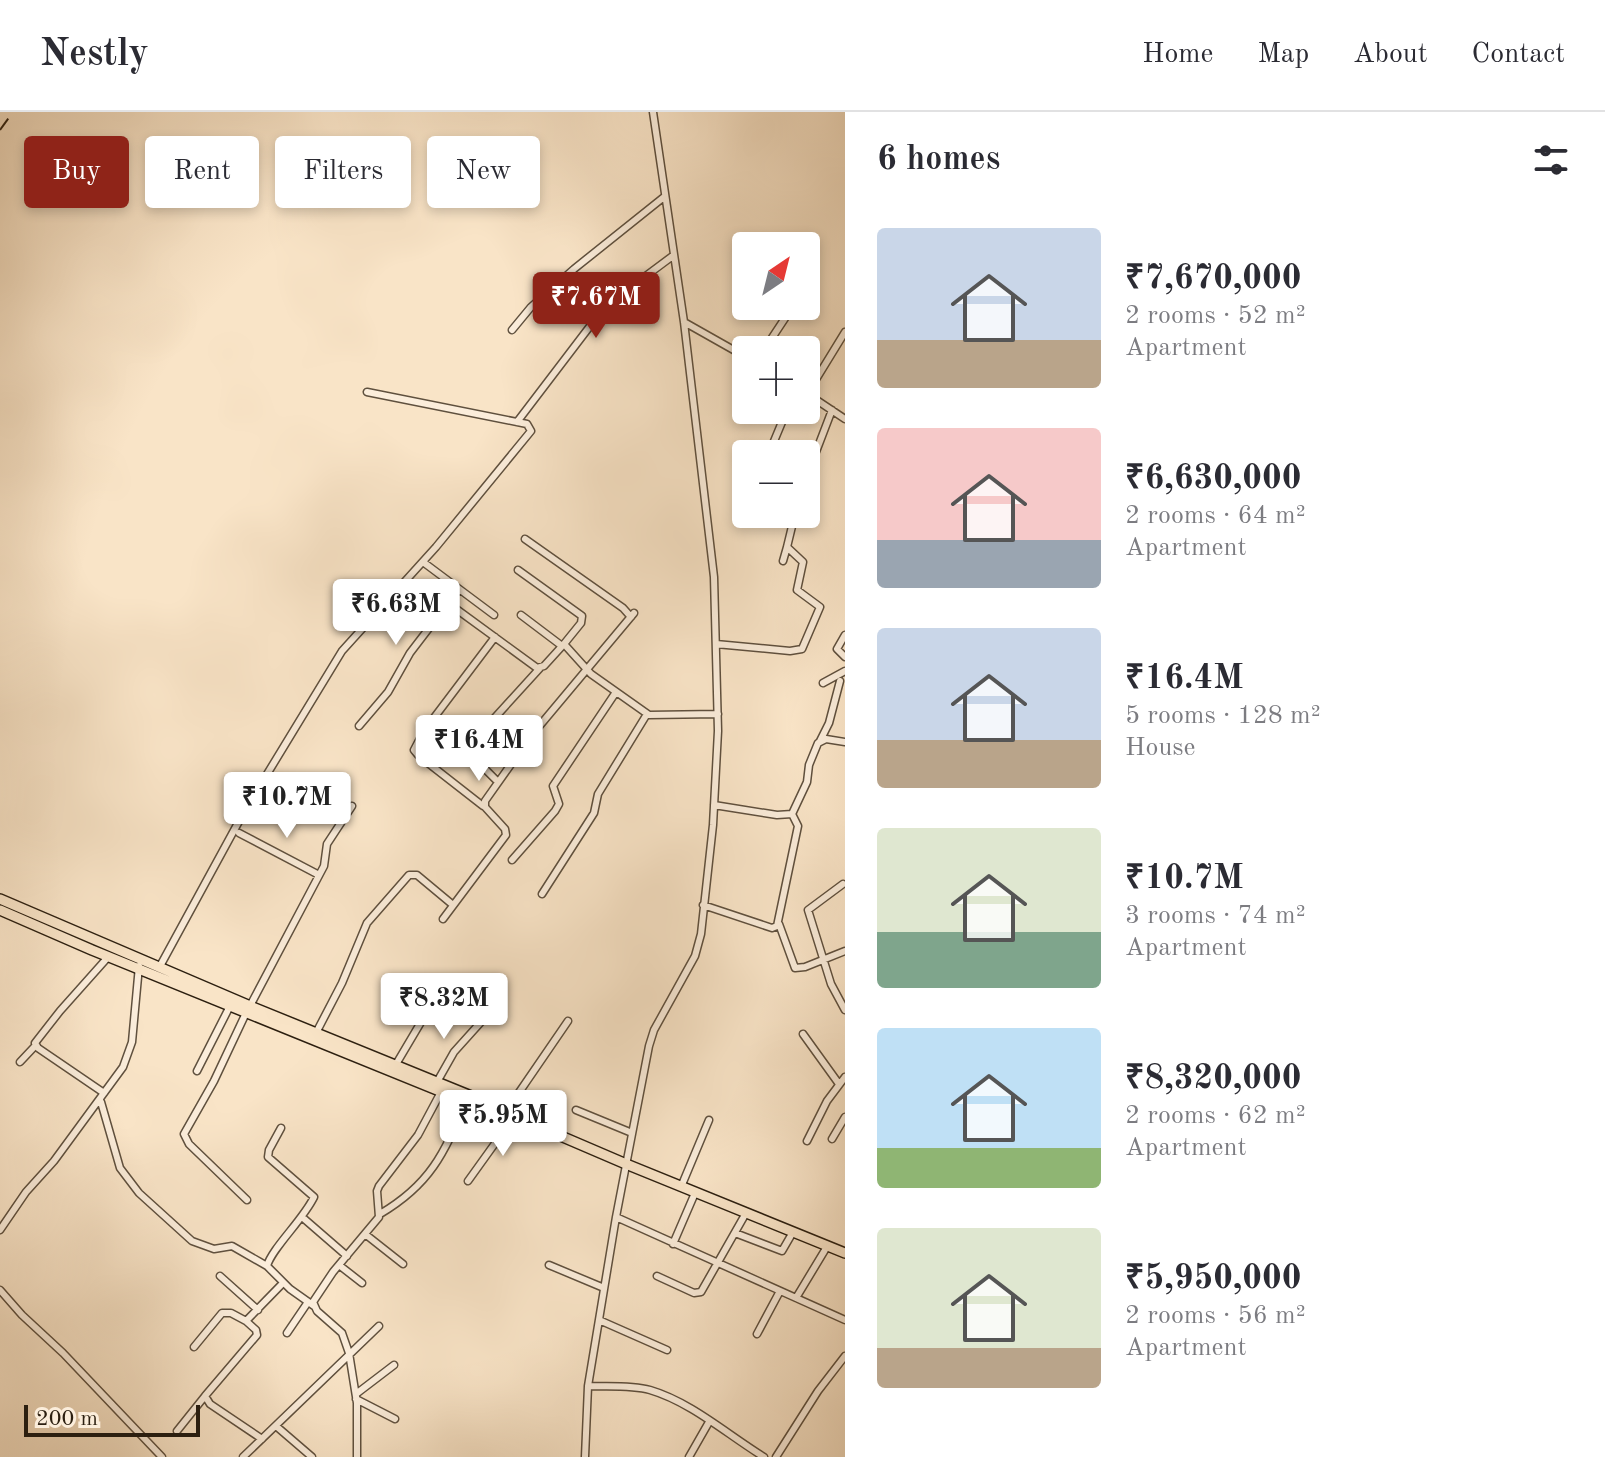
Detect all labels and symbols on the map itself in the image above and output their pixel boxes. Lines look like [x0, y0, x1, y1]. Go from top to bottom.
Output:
north arrow [732, 232, 820, 320]
pin: ₹7.67M [531, 272, 661, 340]
pin: ₹6.63M [331, 579, 461, 647]
pin: ₹16.4M [414, 715, 544, 783]
pin: ₹10.7M [222, 772, 352, 840]
pin: ₹8.32M [379, 973, 509, 1041]
pin: ₹5.95M [438, 1090, 568, 1158]
scale bar [24, 1401, 200, 1437]

